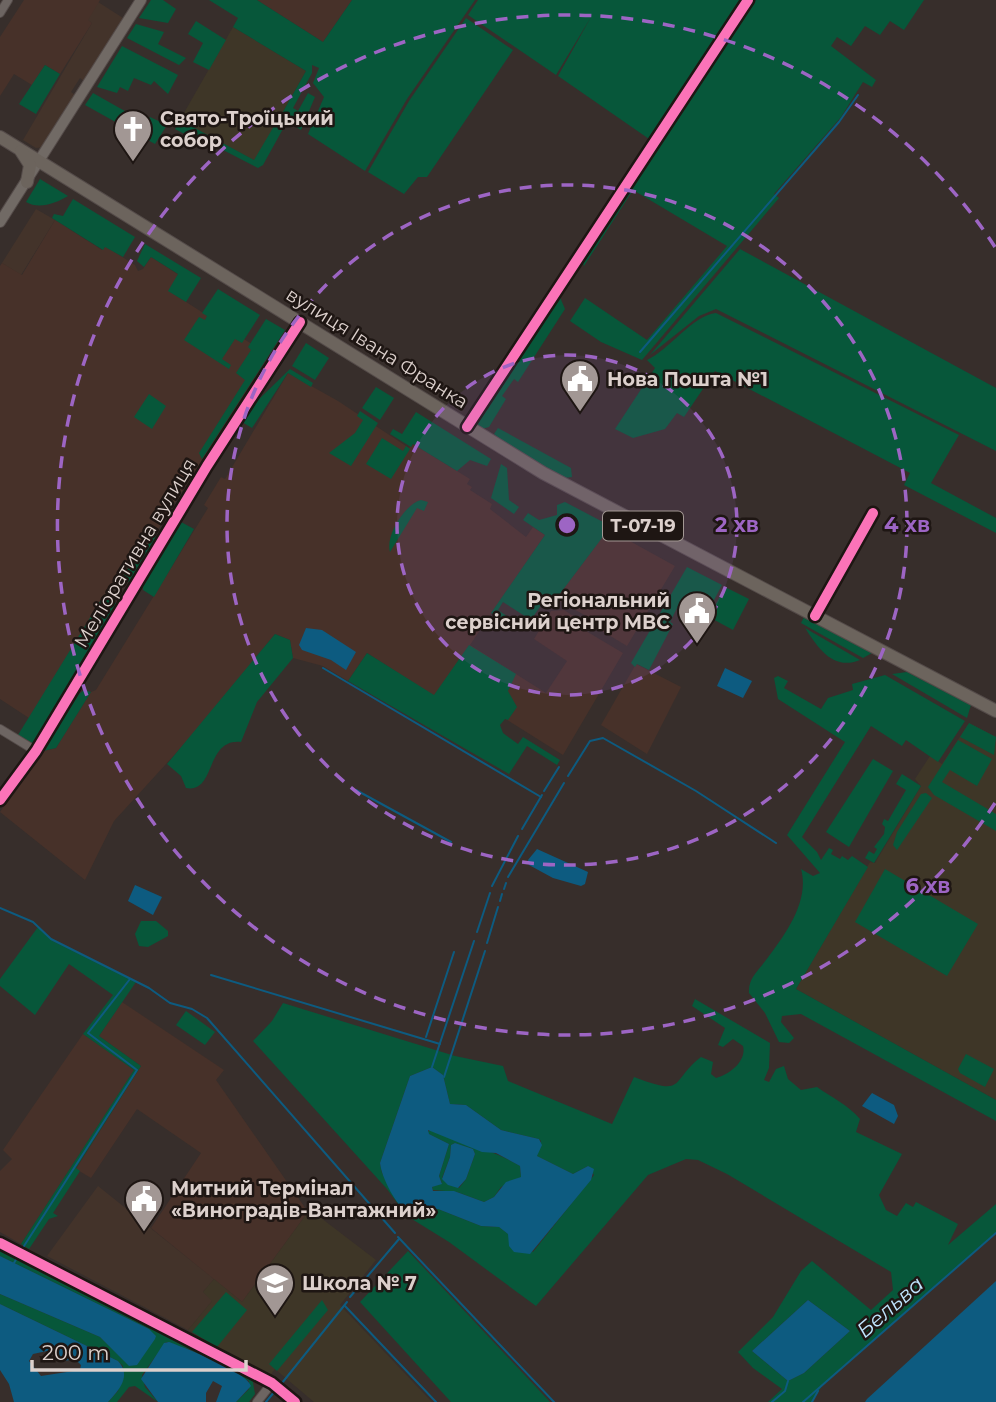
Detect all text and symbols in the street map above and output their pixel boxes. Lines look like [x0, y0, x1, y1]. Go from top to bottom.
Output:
place label: Свято-Троїцький собор [160, 107, 334, 152]
church icon: Свято-Троїцький собор [112, 108, 154, 163]
street label: вулиця Івана Франка [282, 283, 472, 413]
public building icon: Нова Пошта №1 [559, 358, 601, 413]
place label: Нова Пошта №1 [607, 368, 768, 391]
street label: Меліоративна вулиця [69, 454, 201, 652]
road number: Т-07-19 [603, 512, 683, 540]
text: 2 хв [715, 512, 759, 537]
text: 4 хв [884, 512, 930, 537]
centre of rings [555, 513, 579, 537]
place label: Регіональний сервісний центр МВС [445, 589, 670, 634]
public building icon: Регіональний сервісний центр МВС [676, 590, 718, 645]
text: 6 хв [906, 873, 950, 898]
place label: Митний Термінал «Виноградів-Вантажний» [171, 1177, 437, 1222]
public building icon: Митний Термінал «Виноградів-Вантажний» [123, 1178, 165, 1233]
school or university icon: Школа № 7 [254, 1262, 296, 1317]
water label: Бельва [851, 1271, 929, 1343]
place label: Школа № 7 [302, 1272, 417, 1295]
scale bar [32, 1328, 245, 1372]
text: 200 m [42, 1340, 109, 1365]

